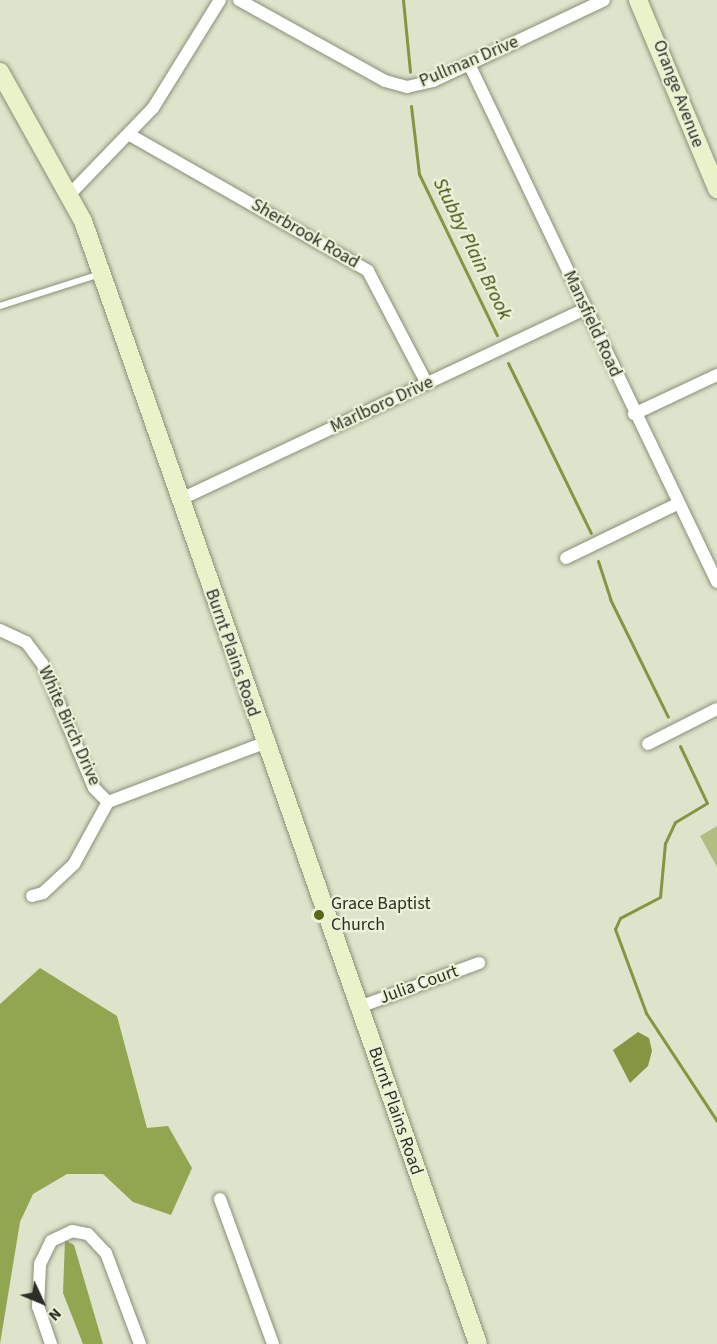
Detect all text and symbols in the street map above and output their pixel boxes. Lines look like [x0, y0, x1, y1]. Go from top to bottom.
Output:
street label: Pullman Drive [416, 31, 522, 93]
street label: Orange Avenue [648, 37, 708, 151]
water label: Stubby Plain Brook [427, 174, 517, 324]
street label: Sherbrook Road [247, 194, 363, 274]
street label: Mansfield Road [558, 267, 626, 381]
street label: Marlboro Drive [327, 372, 437, 438]
street label: Burnt Plains Road [200, 586, 264, 720]
street label: White Birch Drive [33, 663, 105, 789]
place label: Grace Baptist Church [331, 894, 430, 936]
marker: Grace Baptist Church [312, 908, 326, 922]
street label: Julia Court [377, 961, 461, 1009]
street label: Burnt Plains Road [363, 1044, 427, 1178]
north arrow [12, 1272, 72, 1332]
text: N [43, 1303, 67, 1326]

